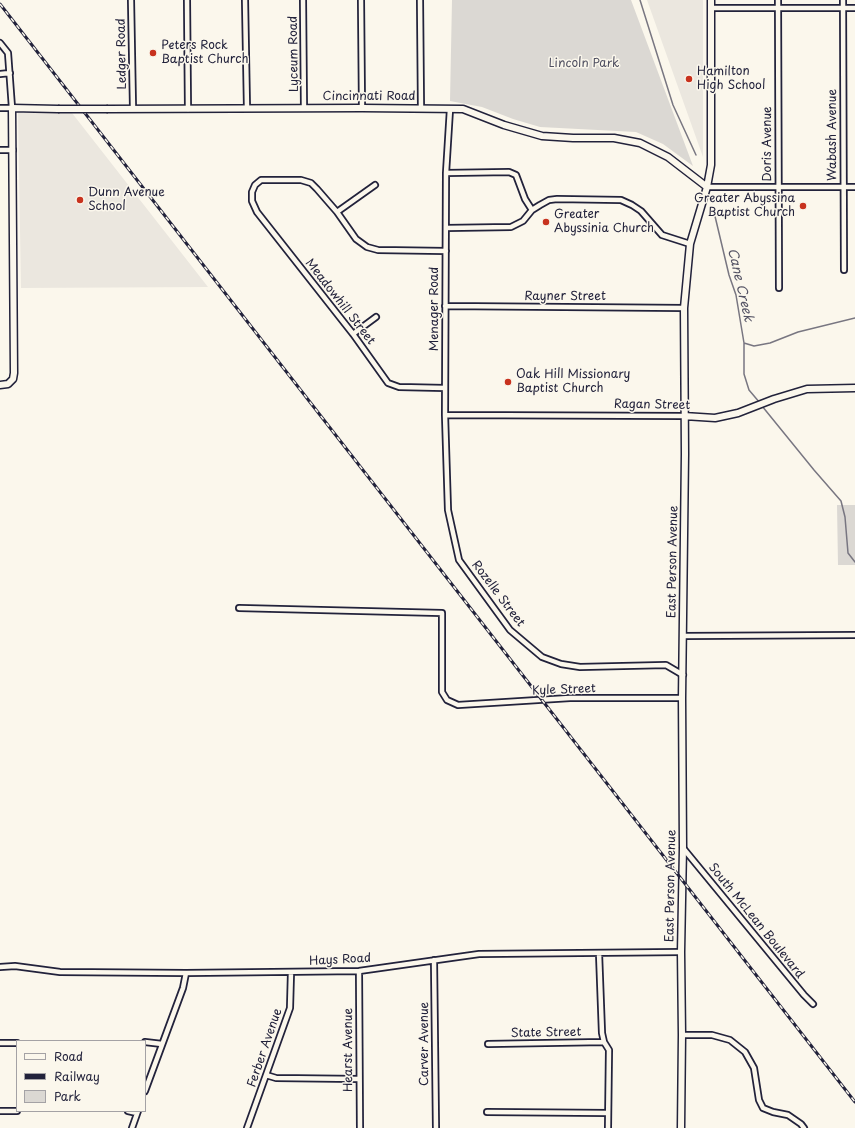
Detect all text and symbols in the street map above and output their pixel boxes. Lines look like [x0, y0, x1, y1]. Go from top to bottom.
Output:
street label: Lyceum Road [286, 16, 302, 92]
street label: Ledger Road [114, 18, 130, 90]
place label: Peters Rock Baptist Church [161, 39, 248, 67]
marker: Peters Rock Baptist Church [148, 48, 158, 58]
park label: Lincoln Park [549, 57, 619, 71]
place label: Hamilton High School [697, 65, 765, 93]
marker: Hamilton High School [684, 74, 694, 84]
street label: Wabash Avenue [826, 89, 840, 181]
street label: Cincinnati Road [323, 90, 415, 104]
street label: Doris Avenue [761, 106, 775, 182]
place label: Dunn Avenue School [88, 186, 165, 214]
place label: Greater Abyssina Baptist Church [694, 192, 795, 220]
marker: Dunn Avenue School [75, 195, 85, 205]
marker: Greater Abyssina Baptist Church [798, 201, 808, 211]
place label: Greater Abyssinia Church [554, 208, 654, 236]
marker: Greater Abyssinia Church [541, 217, 551, 227]
water label: Cane Creek [724, 247, 756, 323]
street label: Meadowhill Street [302, 256, 378, 348]
street label: Menager Road [428, 267, 442, 351]
street label: Rayner Street [524, 290, 606, 304]
place label: Oak Hill Missionary Baptist Church [516, 368, 630, 396]
marker: Oak Hill Missionary Baptist Church [503, 377, 513, 387]
street label: Ragan Street [614, 397, 690, 413]
street label: East Person Avenue [665, 506, 681, 618]
street label: Rozelle Street [468, 558, 528, 630]
street label: Kyle Street [532, 682, 596, 698]
street label: East Person Avenue [663, 830, 679, 942]
street label: South McLean Boulevard [705, 861, 807, 981]
street label: Hays Road [309, 951, 371, 969]
street label: Carver Avenue [418, 1002, 432, 1086]
street label: Ferber Avenue [245, 1007, 285, 1089]
street label: Hearst Avenue [342, 1008, 356, 1092]
street label: State Street [511, 1025, 581, 1041]
legend [16, 1040, 146, 1112]
text: Road [54, 1047, 83, 1065]
text: Railway [54, 1067, 100, 1085]
text: Park [54, 1087, 81, 1105]

